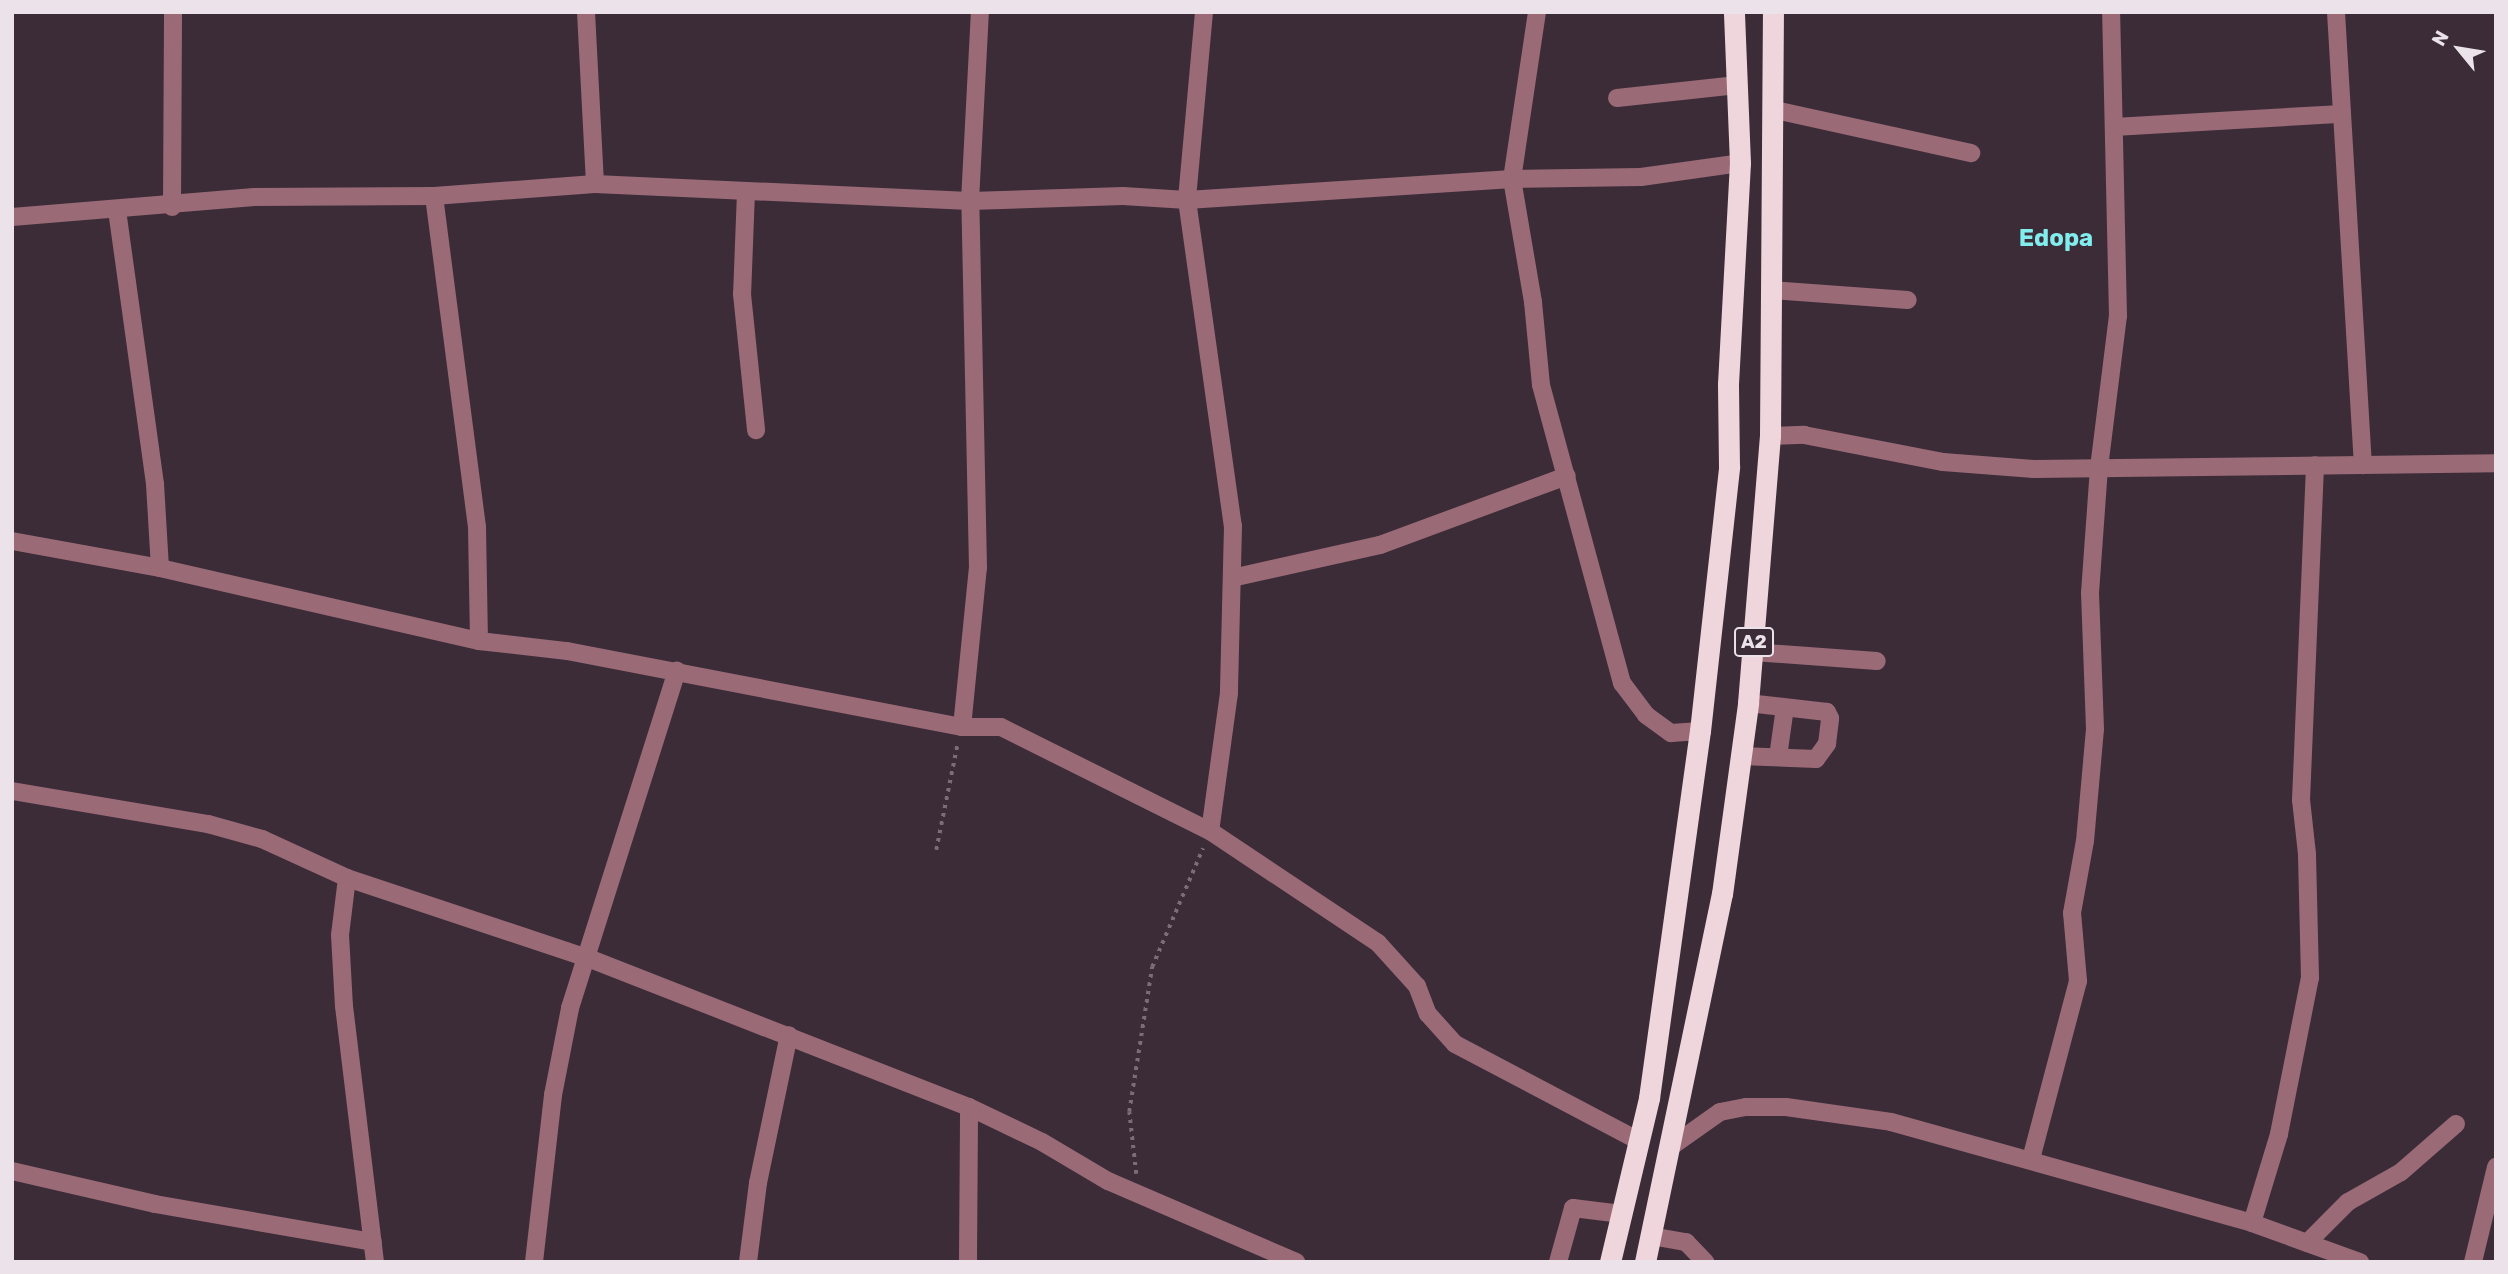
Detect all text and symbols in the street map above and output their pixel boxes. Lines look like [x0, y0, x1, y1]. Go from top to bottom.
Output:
north arrow [2424, 14, 2494, 84]
text: N [2427, 27, 2454, 50]
district label: Edopa [2019, 225, 2093, 253]
road number: A2 [1733, 626, 1775, 657]

